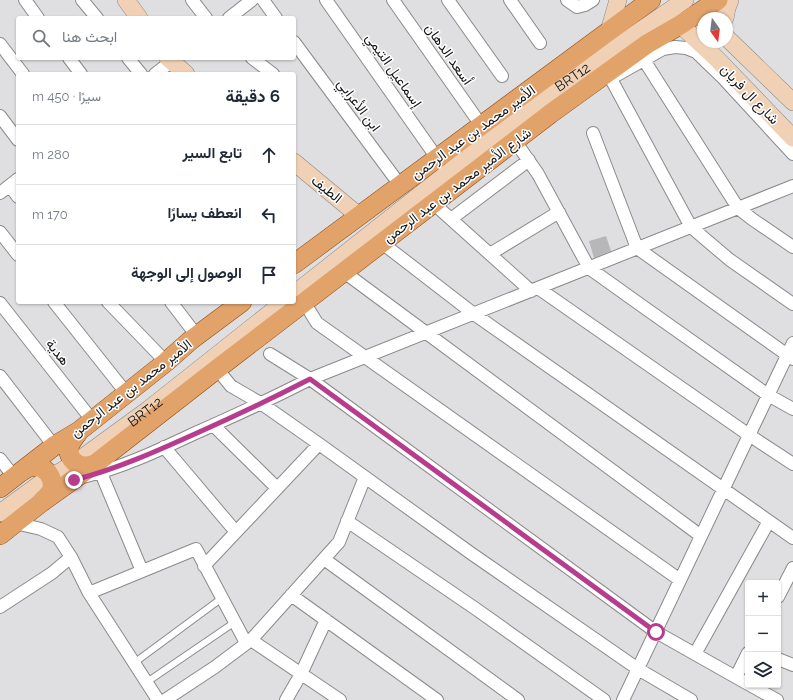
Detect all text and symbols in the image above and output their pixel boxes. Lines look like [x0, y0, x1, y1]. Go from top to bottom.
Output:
north arrow [697, 12, 733, 48]
search box [16, 16, 296, 60]
street label: أسعد الدهان [421, 20, 476, 88]
icon: search [30, 27, 52, 49]
text: ابحث هنا [62, 28, 117, 46]
street label: إسماعيل التيمي [359, 30, 425, 112]
street label: BRT12 [552, 59, 593, 95]
street label: شارع ال فريان [715, 61, 782, 129]
street label: ابن الأعرابي [331, 76, 384, 137]
street label: الأمير محمد بن عبد الرحمن [408, 82, 539, 183]
text: 6 دقيقة [226, 86, 280, 106]
text: سيرًا · 450 m [32, 89, 101, 104]
street label: شارع الأمير محمد بن عبد الرحمن [380, 124, 536, 248]
text: تابع السير [182, 144, 242, 162]
icon: ahead [258, 144, 280, 166]
text: 280 m [32, 147, 70, 162]
street label: الطيف [308, 172, 346, 206]
text: انعطف يسارًا [167, 204, 242, 222]
icon: left [258, 204, 280, 226]
text: 170 m [32, 207, 68, 222]
text: الوصول إلى الوجهة [131, 264, 242, 282]
icon: arrive [258, 264, 280, 286]
street label: هدية [43, 336, 73, 368]
street label: الأمير محمد بن عبد الرحمن [67, 336, 195, 441]
street label: BRT12 [125, 394, 166, 430]
route end [65, 471, 83, 489]
map controls [745, 580, 781, 688]
button: + [745, 580, 781, 616]
button: − [745, 616, 781, 652]
route start [647, 623, 665, 641]
button: layers [745, 652, 781, 688]

